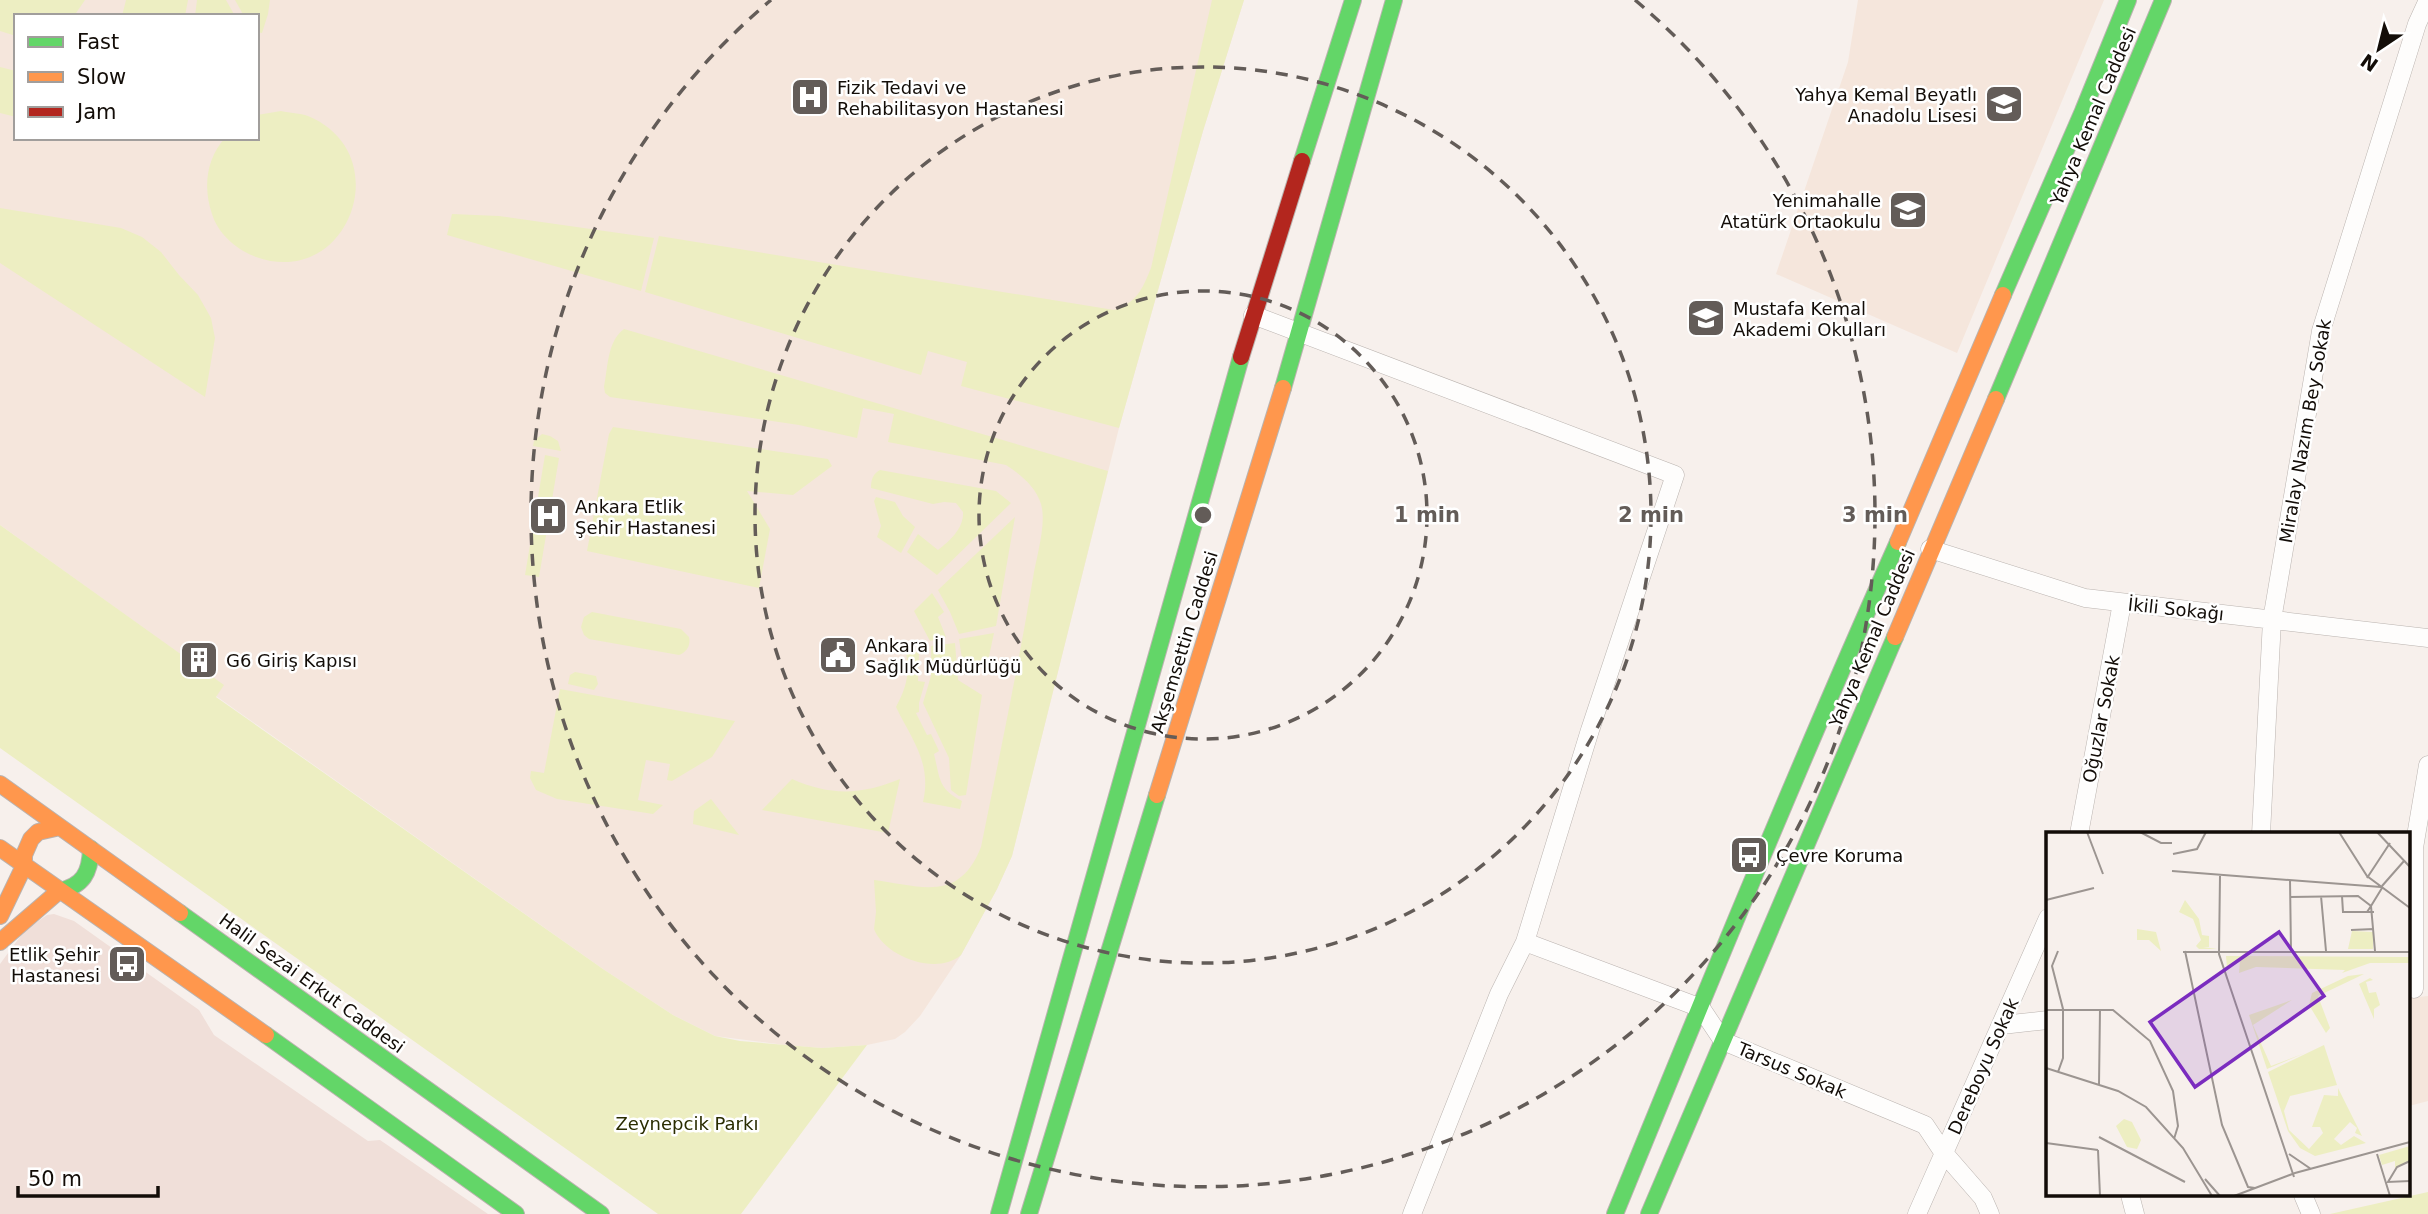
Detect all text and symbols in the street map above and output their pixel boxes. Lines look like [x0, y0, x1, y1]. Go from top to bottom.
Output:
legend [14, 14, 259, 140]
north arrow [2344, 14, 2414, 84]
street label: Yahya Kemal Caddesi [2046, 24, 2140, 209]
text: Fast [77, 30, 119, 54]
text: N [2356, 49, 2382, 76]
text: Slow [77, 65, 126, 89]
hospital icon: Fizik Tedavi ve Rehabilitasyon Hastanesi [789, 76, 831, 118]
place label: Fizik Tedavi ve Rehabilitasyon Hastanesi [837, 77, 1064, 119]
school or university icon: Yahya Kemal Beyatlı Anadolu Lisesi [1983, 83, 2025, 125]
place label: Yahya Kemal Beyatlı Anadolu Lisesi [1794, 84, 1977, 126]
text: Jam [75, 100, 117, 124]
school or university icon: Yenimahalle Atatürk Ortaokulu [1887, 189, 1929, 231]
place label: Yenimahalle Atatürk Ortaokulu [1721, 190, 1881, 232]
school or university icon: Mustafa Kemal Akademi Okulları [1685, 297, 1727, 339]
place label: Mustafa Kemal Akademi Okulları [1733, 298, 1886, 340]
street label: Miralay Nazım Bey Sokak [2275, 317, 2335, 545]
hospital icon: Ankara Etlik Şehir Hastanesi [527, 495, 569, 537]
place label: Ankara Etlik Şehir Hastanesi [575, 496, 716, 538]
centre of rings [1191, 503, 1215, 527]
text: 1 min [1394, 503, 1460, 527]
text: 2 min [1618, 503, 1684, 527]
text: 3 min [1842, 503, 1908, 527]
street label: Yahya Kemal Caddesi [1825, 546, 1919, 731]
street label: Akşemsettin Caddesi [1146, 548, 1222, 736]
street label: İkili Sokağı [2127, 594, 2225, 624]
public building icon: Ankara İl Sağlık Müdürlüğü [817, 634, 859, 676]
place label: Ankara İl Sağlık Müdürlüğü [865, 635, 1021, 677]
building icon: G6 Giriş Kapısı [178, 639, 220, 681]
place label: G6 Giriş Kapısı [226, 650, 357, 671]
street label: Oğuzlar Sokak [2078, 653, 2124, 785]
inset map [2046, 832, 2410, 1196]
bus stop icon: Çevre Koruma [1728, 834, 1770, 876]
place label: Çevre Koruma [1776, 845, 1903, 866]
street label: Halil Sezai Erkut Caddesi [215, 909, 409, 1057]
bus stop icon: Etlik Şehir Hastanesi [106, 943, 148, 985]
place label: Etlik Şehir Hastanesi [9, 944, 101, 986]
street label: Dereboyu Sokak [1943, 994, 2023, 1138]
street label: Tarsus Sokak [1733, 1037, 1850, 1103]
park label: Zeynepcik Parkı [616, 1113, 758, 1134]
scale bar [18, 1154, 158, 1198]
text: 50 m [28, 1167, 82, 1191]

